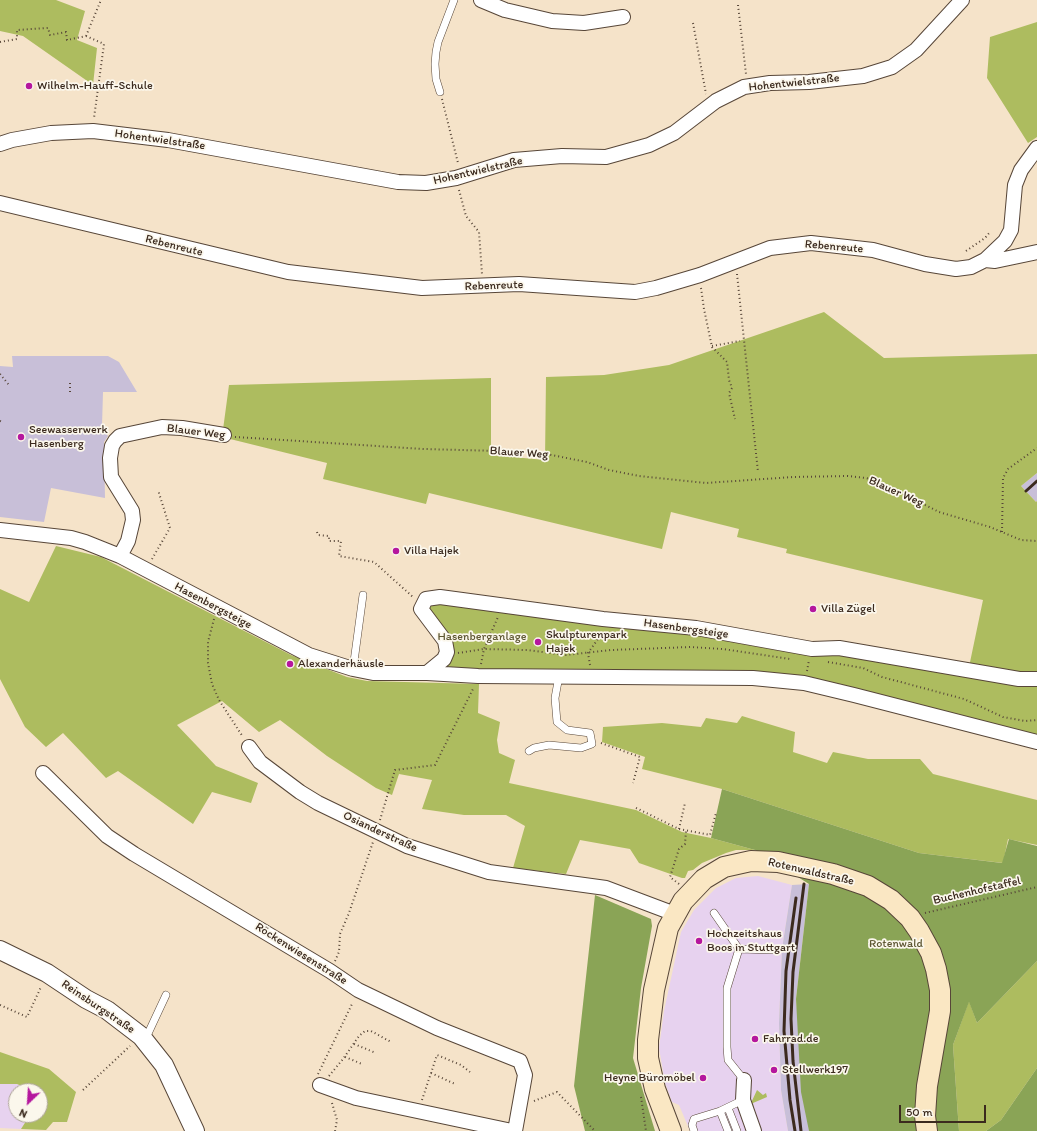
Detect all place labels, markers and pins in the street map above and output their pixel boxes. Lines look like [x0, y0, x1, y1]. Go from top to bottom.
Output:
place label: Wilhelm-Hauff-Schule [37, 79, 153, 93]
marker: Wilhelm-Hauff-Schule [24, 81, 34, 91]
place label: Seewasserwerk Hasenberg [29, 423, 108, 451]
marker: Seewasserwerk Hasenberg [16, 432, 26, 442]
place label: Villa Hajek [404, 544, 459, 558]
marker: Villa Hajek [391, 546, 401, 556]
place label: Villa Zügel [821, 602, 875, 616]
marker: Villa Zügel [808, 604, 818, 614]
place label: Skulpturenpark Hajek [546, 628, 627, 656]
marker: Skulpturenpark Hajek [533, 637, 543, 647]
place label: Alexanderhäusle [298, 657, 384, 671]
marker: Alexanderhäusle [285, 659, 295, 669]
place label: Hochzeitshaus Boos in Stuttgart [707, 927, 795, 955]
marker: Hochzeitshaus Boos in Stuttgart [694, 936, 704, 946]
place label: Fahrrad.de [763, 1032, 818, 1046]
marker: Fahrrad.de [750, 1034, 760, 1044]
place label: Stellwerk197 [782, 1063, 848, 1077]
marker: Stellwerk197 [769, 1065, 779, 1075]
place label: Heyne Büromöbel [604, 1071, 695, 1085]
marker: Heyne Büromöbel [698, 1073, 708, 1083]

